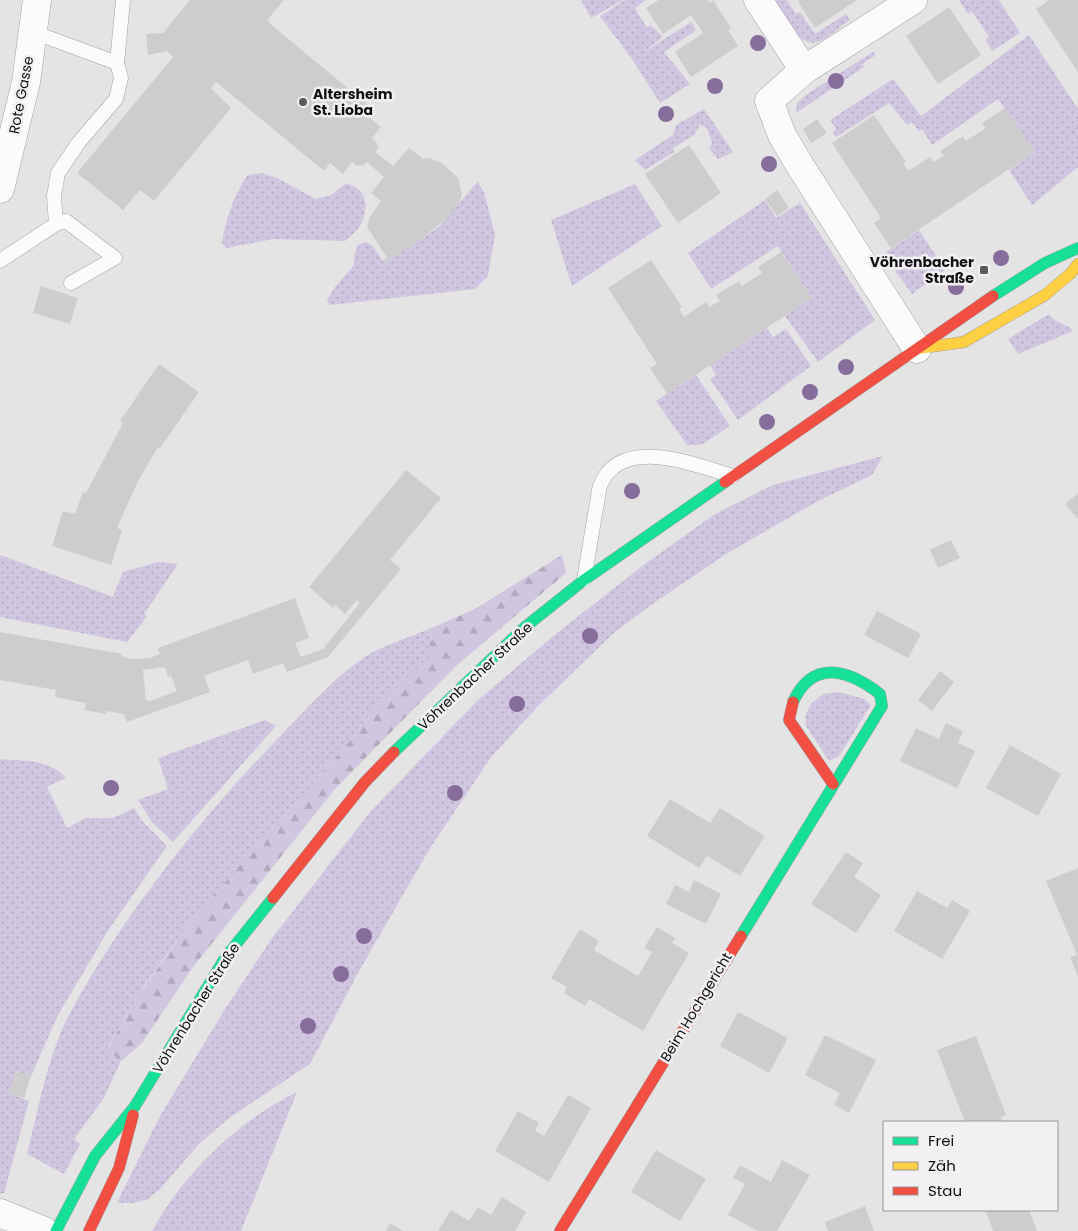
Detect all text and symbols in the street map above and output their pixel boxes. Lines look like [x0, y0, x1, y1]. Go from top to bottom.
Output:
street label: Rote Gasse [4, 54, 38, 136]
place label: Altersheim St. Lioba [313, 84, 393, 120]
marker: Altersheim St. Lioba [297, 96, 309, 108]
place label: Vöhrenbacher Straße [870, 252, 974, 288]
marker: Vöhrenbacher Straße [978, 264, 990, 276]
street label: Vöhrenbacher Straße [413, 617, 537, 735]
street label: Vöhrenbacher Straße [148, 939, 245, 1077]
street label: Beim Hochgericht [655, 949, 737, 1065]
legend [883, 1121, 1058, 1211]
text: Frei [928, 1130, 954, 1151]
text: Zäh [928, 1155, 956, 1176]
text: Stau [928, 1180, 962, 1201]

